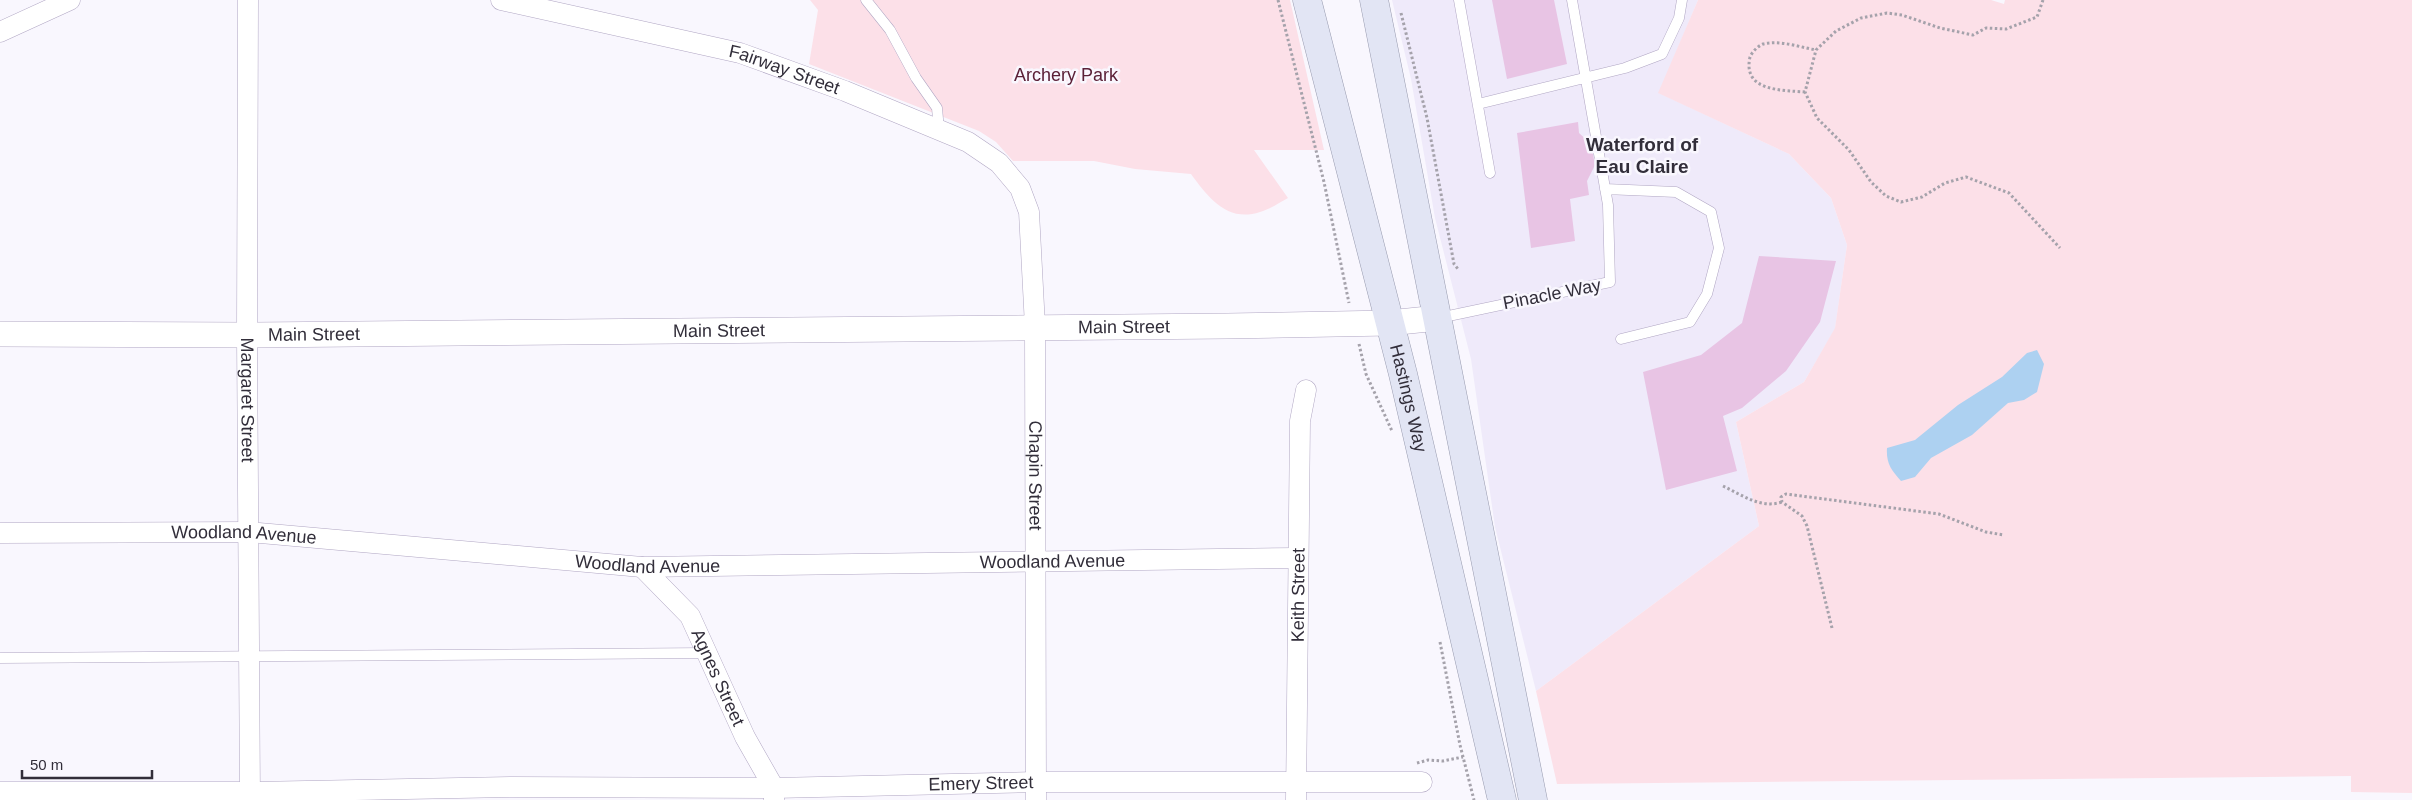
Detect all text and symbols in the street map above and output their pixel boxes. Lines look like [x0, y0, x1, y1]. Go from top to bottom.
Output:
street label: Fairway Street [727, 41, 842, 98]
park label: Archery Park [1014, 65, 1119, 85]
district label: Waterford of Eau Claire [1586, 134, 1699, 177]
street label: Pinacle Way [1501, 275, 1603, 313]
street label: Main Street [1078, 317, 1170, 337]
street label: Main Street [673, 320, 765, 341]
street label: Main Street [268, 324, 360, 345]
street label: Margaret Street [237, 337, 258, 463]
street label: Hastings Way [1386, 342, 1431, 454]
street label: Chapin Street [1025, 420, 1045, 531]
street label: Woodland Avenue [171, 522, 317, 548]
street label: Keith Street [1288, 548, 1309, 642]
street label: Woodland Avenue [980, 550, 1125, 572]
street label: Woodland Avenue [574, 551, 720, 577]
street label: Agnes Street [687, 626, 749, 729]
scale bar [22, 748, 152, 780]
text: 50 m [30, 756, 63, 773]
street label: Emery Street [928, 772, 1034, 794]

